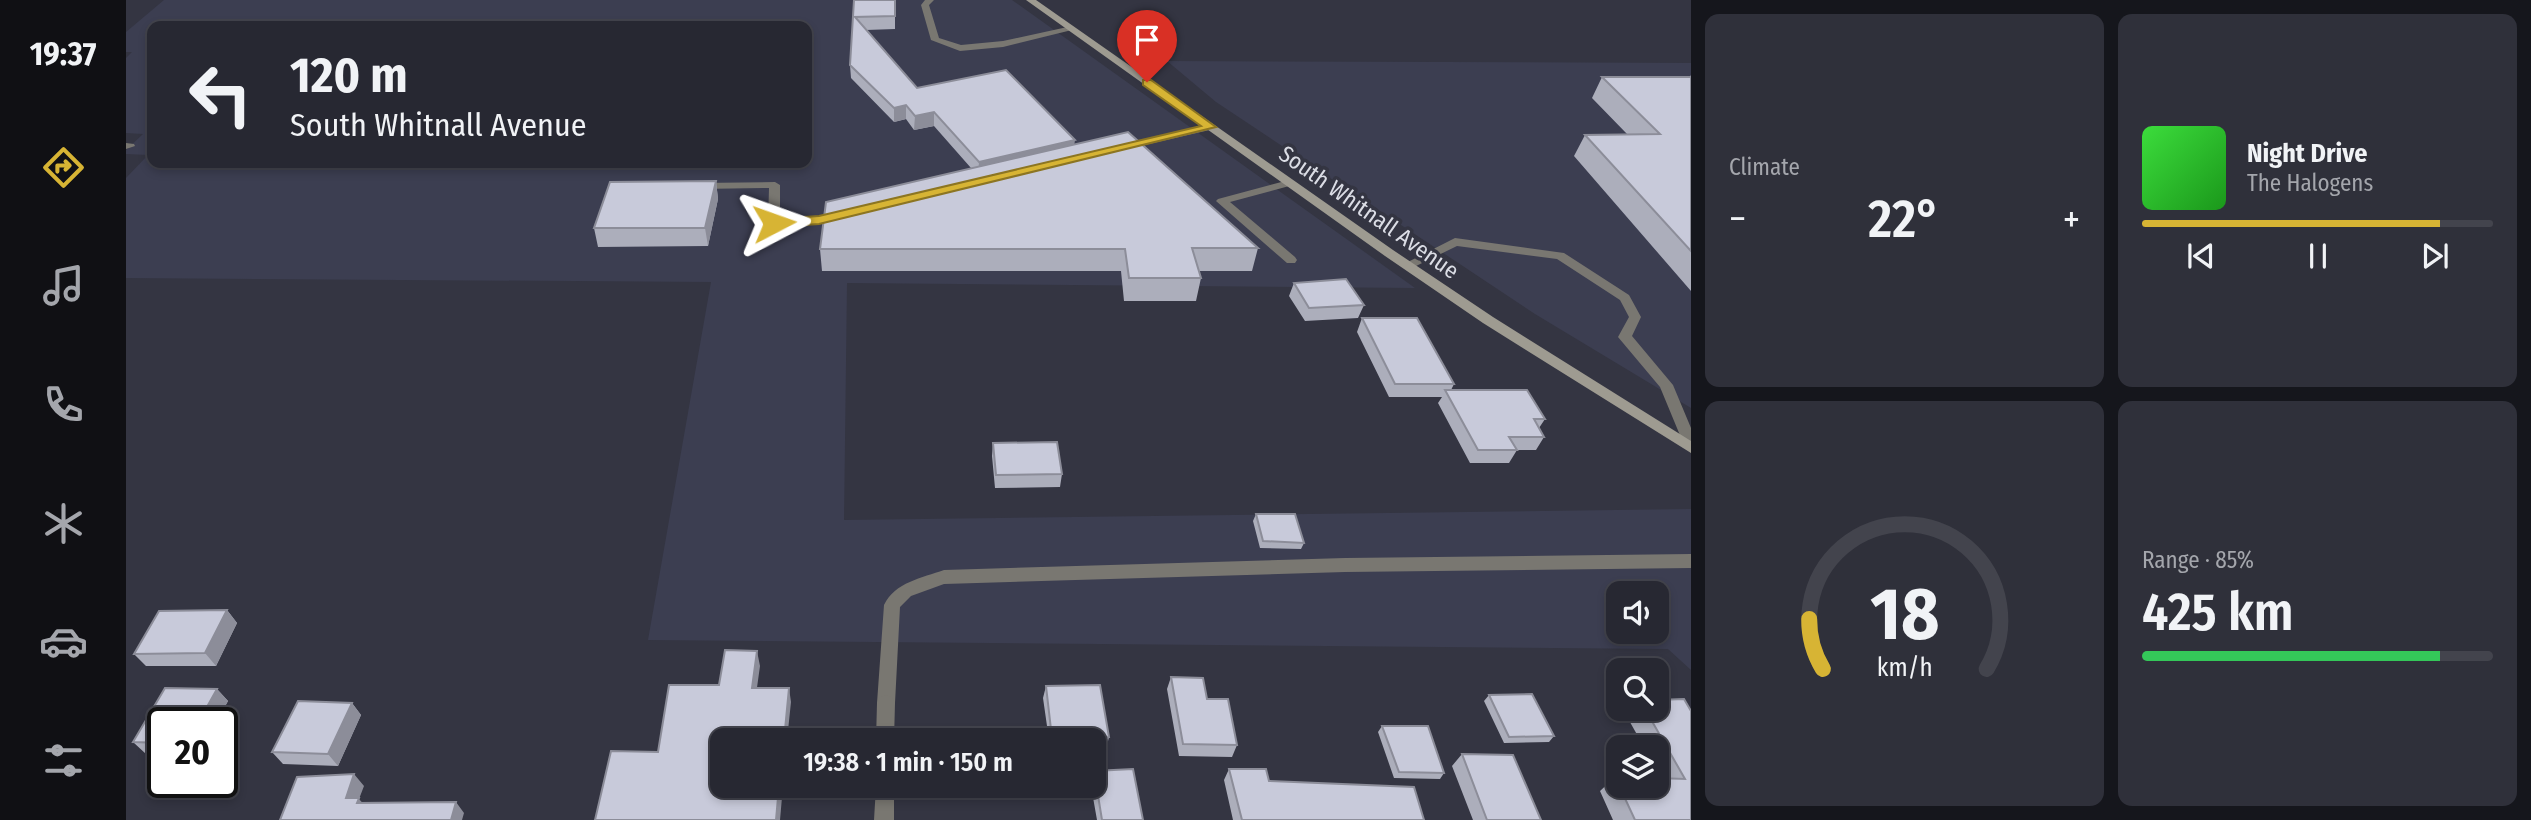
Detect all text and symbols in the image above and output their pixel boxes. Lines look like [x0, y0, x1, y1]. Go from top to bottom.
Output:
pin [1117, 10, 1177, 82]
icon: arrive [1128, 21, 1166, 59]
text: 19:37 [30, 35, 96, 73]
text: 120 m [290, 46, 408, 105]
icon: left [175, 49, 266, 140]
text: South Whitnall Avenue [290, 106, 586, 144]
text: Night Drive [2247, 138, 2367, 169]
street label: South Whitnall Avenue [1274, 139, 1464, 285]
icon: directions [39, 143, 88, 192]
text: Climate [1729, 153, 1800, 181]
text: The Halogens [2247, 169, 2373, 197]
position arrow [737, 186, 811, 260]
text: 22° [1868, 188, 1940, 251]
text: − [1729, 196, 1746, 242]
text: + [2063, 196, 2080, 242]
icon: previous [2182, 237, 2220, 275]
icon: pause [2299, 237, 2337, 275]
icon: next [2416, 237, 2454, 275]
icon: music [39, 261, 88, 310]
icon: phone [39, 380, 88, 429]
icon: climate [39, 499, 88, 548]
text: Range · 85% [2142, 546, 2254, 574]
text: 18 [1870, 572, 1939, 659]
map controls [1606, 581, 1669, 798]
button: sound [1606, 581, 1669, 644]
text: 425 km [2142, 581, 2294, 644]
icon: car [39, 617, 88, 666]
text: km/h [1877, 653, 1932, 683]
button: search [1606, 658, 1669, 721]
speed limit sign: 20 [147, 707, 238, 798]
button: layers [1606, 735, 1669, 798]
icon: filters [39, 736, 88, 785]
text: 19:38 · 1 min · 150 m [803, 747, 1013, 778]

